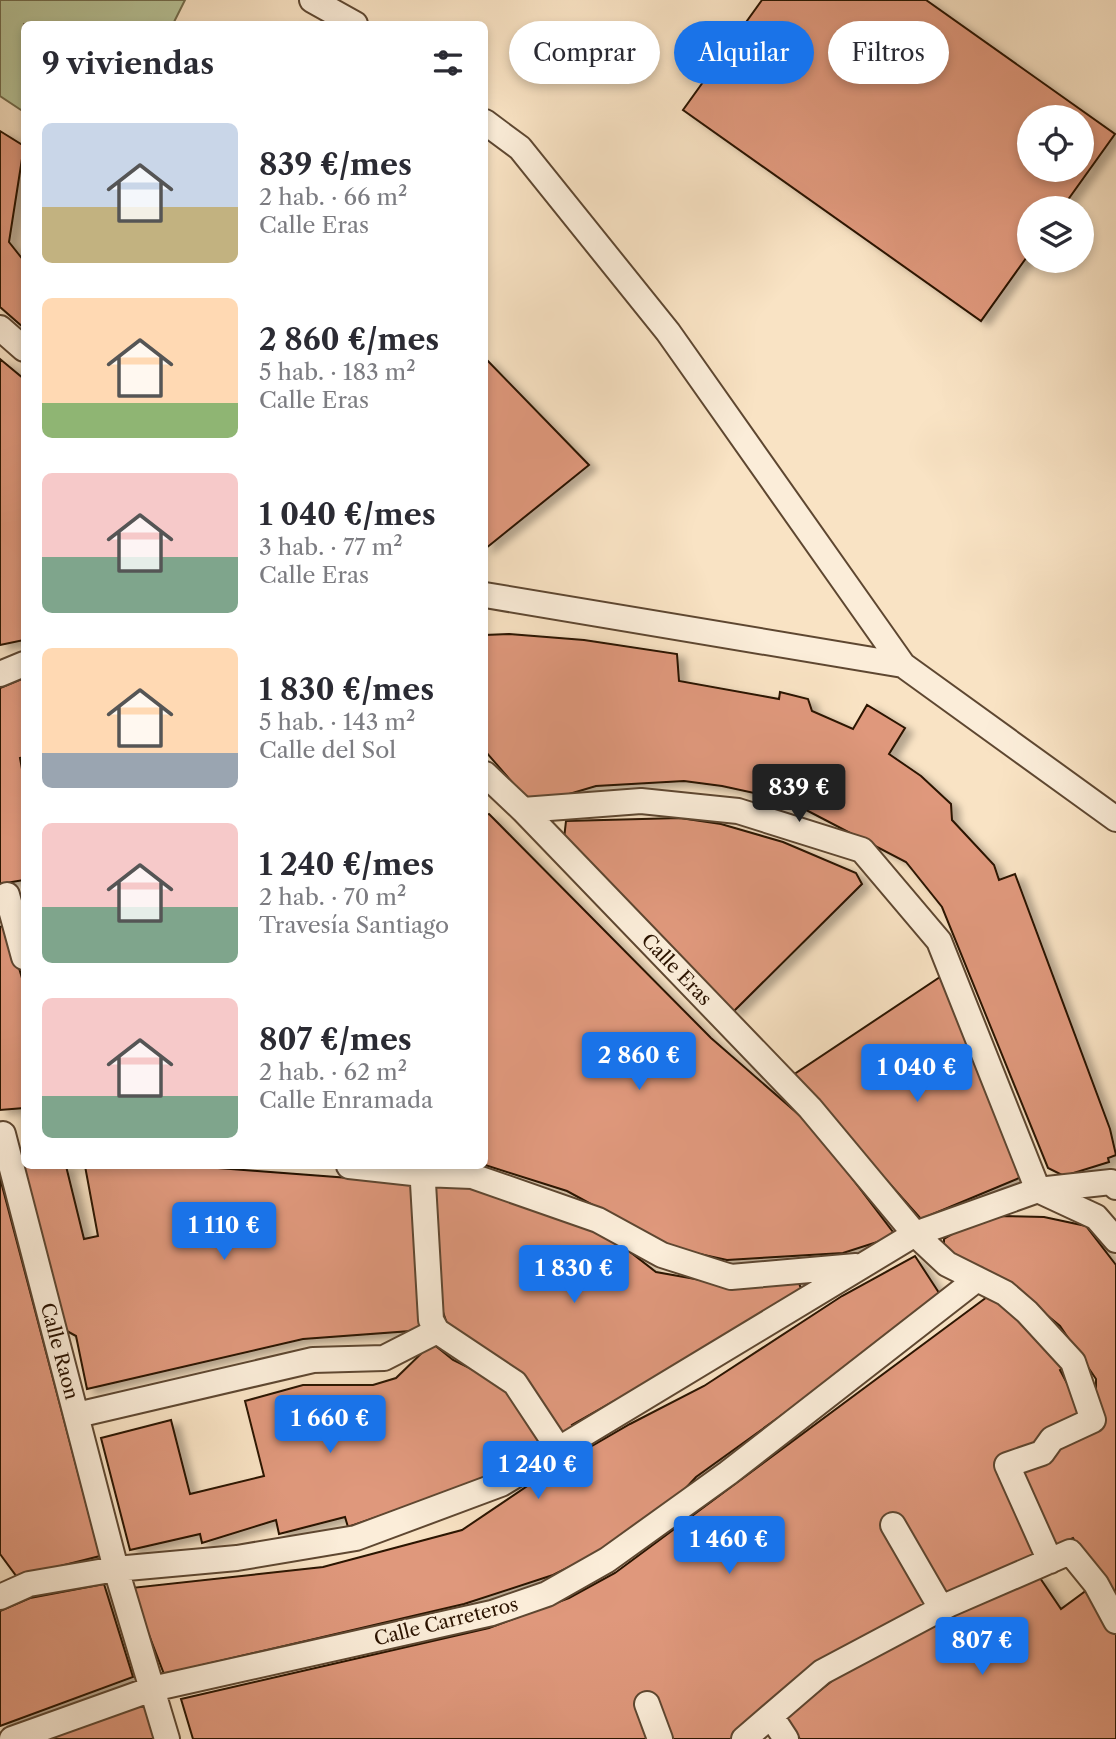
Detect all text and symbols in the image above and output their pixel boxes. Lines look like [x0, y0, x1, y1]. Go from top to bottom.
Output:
chip: Comprar [509, 21, 660, 84]
chip: Alquilar [674, 21, 814, 84]
chip: Filtros [828, 21, 949, 84]
icon: filters [429, 44, 467, 82]
text: 9 viviendas [42, 45, 214, 82]
map controls [1017, 105, 1094, 273]
button: locate [1017, 105, 1094, 182]
text: 839 €/mes [259, 146, 412, 183]
icon: home [98, 151, 182, 235]
text: 2 hab. · 66 m² [259, 183, 407, 211]
button: layers [1017, 196, 1094, 273]
text: Calle Eras [259, 211, 369, 239]
text: 2 860 €/mes [259, 321, 439, 358]
icon: home [98, 326, 182, 410]
text: 5 hab. · 183 m² [259, 358, 416, 386]
text: Calle Eras [259, 386, 369, 414]
text: 1 040 €/mes [259, 496, 436, 533]
icon: home [98, 501, 182, 585]
text: 3 hab. · 77 m² [259, 533, 403, 561]
text: Calle Eras [259, 561, 369, 589]
text: 1 830 €/mes [259, 671, 434, 708]
icon: home [98, 676, 182, 760]
text: 5 hab. · 143 m² [259, 708, 415, 736]
text: Calle del Sol [259, 736, 396, 764]
pin: 839 € [750, 764, 848, 824]
text: 839 € [768, 773, 830, 801]
text: 1 240 €/mes [259, 846, 434, 883]
icon: home [98, 851, 182, 935]
text: 2 hab. · 70 m² [259, 883, 406, 911]
text: Travesía Santiago [259, 911, 449, 939]
street label: Calle Eras [637, 929, 717, 1010]
text: 807 €/mes [259, 1021, 412, 1058]
icon: home [98, 1026, 182, 1110]
pin: 2 860 € [574, 1032, 704, 1092]
text: 2 860 € [598, 1041, 680, 1069]
pin: 1 040 € [852, 1044, 982, 1104]
text: 1 040 € [877, 1053, 957, 1081]
text: 2 hab. · 62 m² [259, 1058, 407, 1086]
text: Calle Enramada [259, 1086, 433, 1114]
pin: 1 110 € [159, 1202, 289, 1262]
text: 1 110 € [188, 1211, 260, 1239]
pin: 1 830 € [509, 1246, 639, 1305]
text: 1 830 € [535, 1254, 613, 1282]
street label: Calle Raon [36, 1300, 83, 1402]
pin: 1 660 € [265, 1396, 395, 1455]
text: 1 660 € [291, 1404, 369, 1432]
pin: 1 240 € [473, 1442, 603, 1501]
text: 1 240 € [499, 1450, 577, 1478]
pin: 1 460 € [664, 1516, 794, 1576]
text: 1 460 € [690, 1525, 768, 1553]
street label: Calle Carreteros [372, 1592, 521, 1651]
pin: 807 € [933, 1618, 1031, 1677]
text: 807 € [951, 1626, 1013, 1654]

